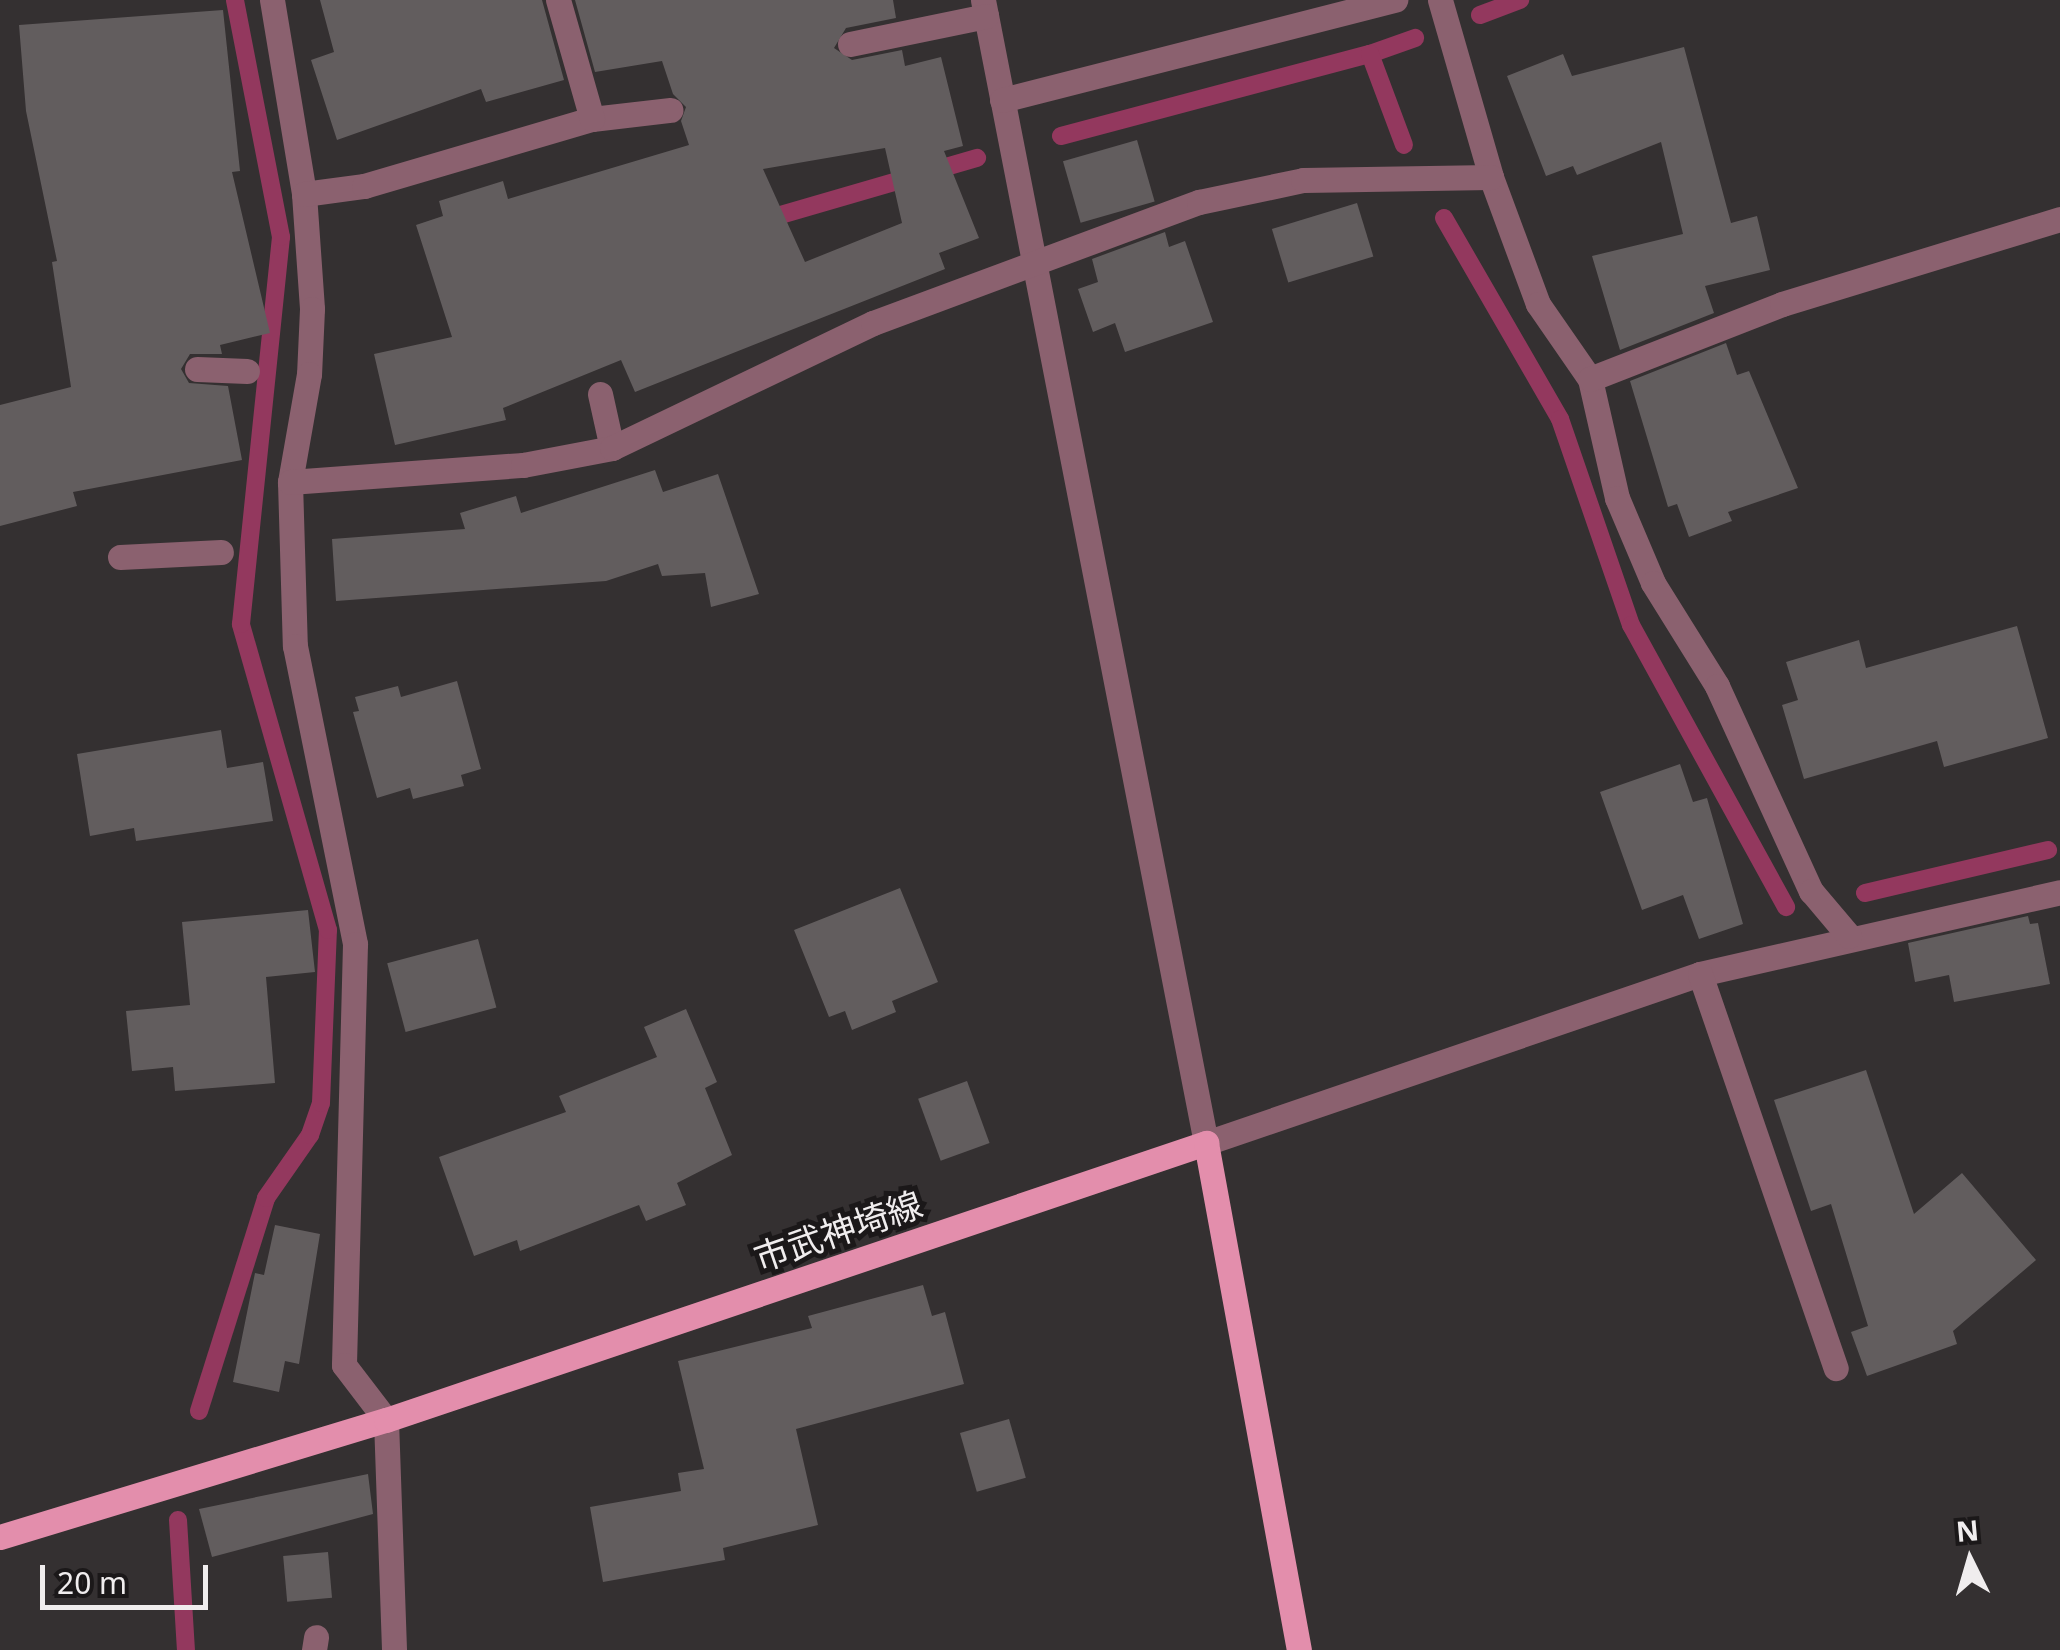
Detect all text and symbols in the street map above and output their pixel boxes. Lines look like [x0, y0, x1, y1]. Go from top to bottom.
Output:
street label: 市武神埼線 [748, 1183, 928, 1279]
north arrow [1920, 1510, 2020, 1610]
text: N [1954, 1510, 1980, 1550]
scale bar [45, 1545, 212, 1607]
text: 20 m [57, 1562, 127, 1603]

